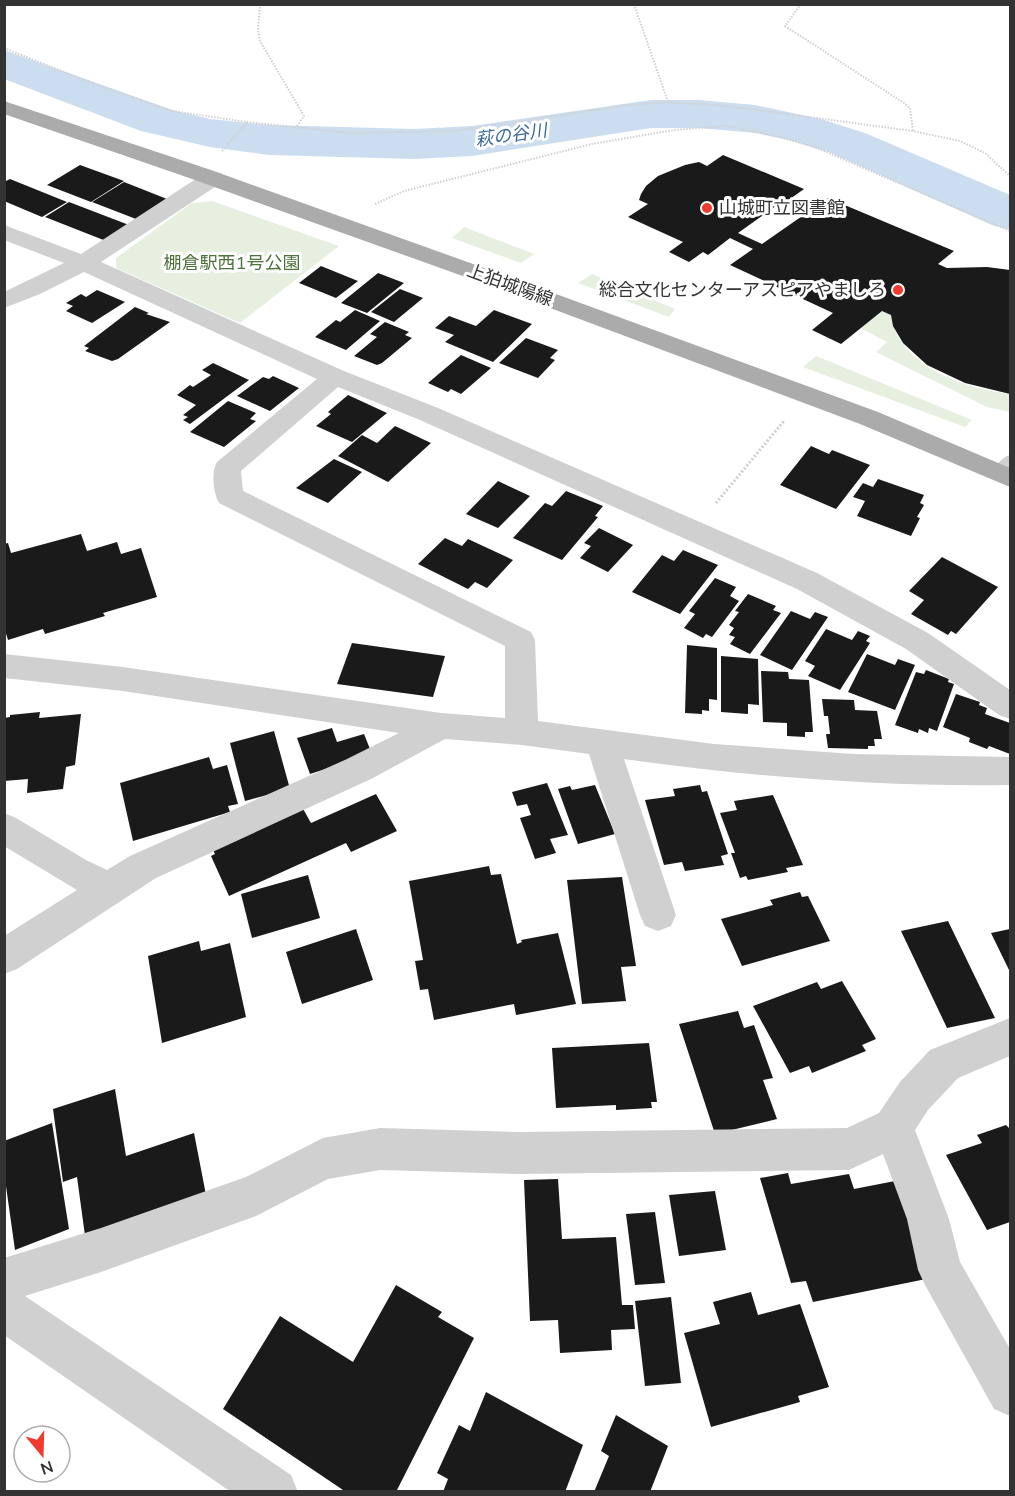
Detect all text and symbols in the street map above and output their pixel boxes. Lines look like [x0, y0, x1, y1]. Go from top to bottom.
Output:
water label: 萩の谷川 [474, 118, 550, 151]
place label: 山城町立図書館 [719, 196, 845, 219]
marker: 山城町立図書館 [700, 201, 714, 215]
park label: 棚倉駅西1号公園 [164, 251, 300, 274]
street label: 上狛城陽線 [464, 258, 556, 311]
place label: 総合文化センターアスピアやましろ [599, 278, 886, 301]
marker: 総合文化センターアスピアやましろ [891, 283, 905, 297]
north arrow [12, 1424, 72, 1484]
text: N [38, 1457, 56, 1480]

